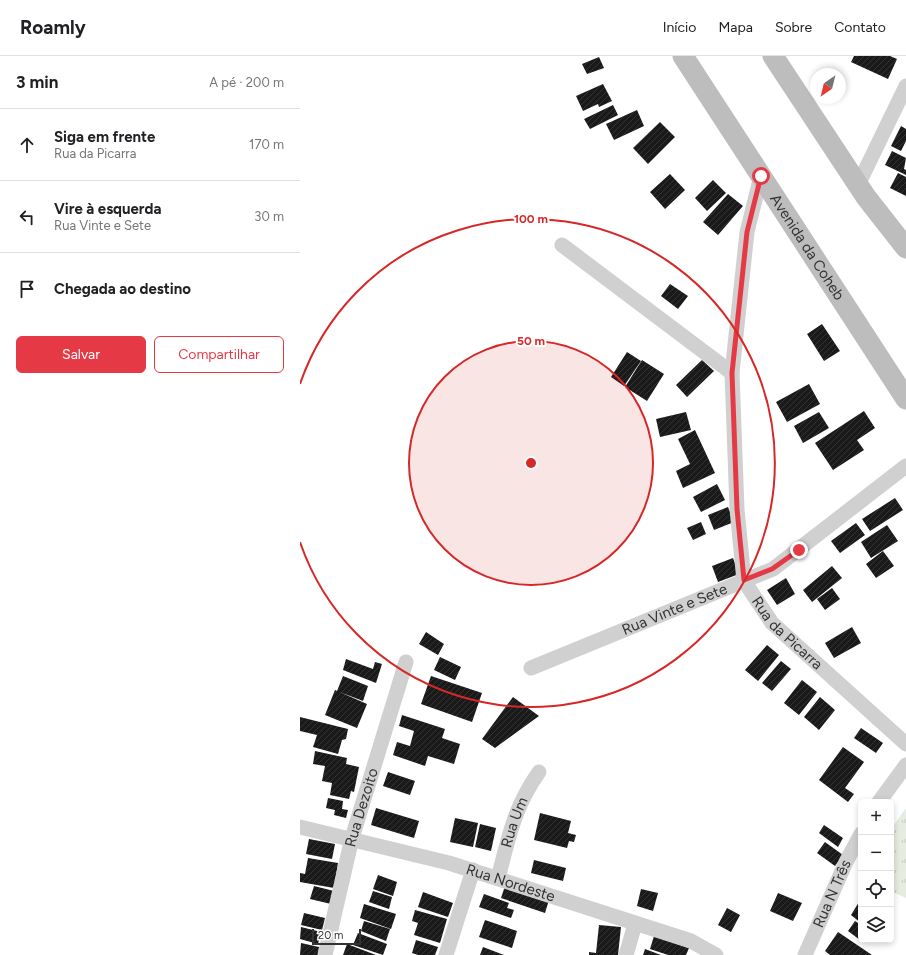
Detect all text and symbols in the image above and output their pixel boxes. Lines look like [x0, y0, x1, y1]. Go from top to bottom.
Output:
text: Roamly [20, 16, 86, 39]
text: Início [663, 19, 696, 36]
text: Mapa [718, 19, 753, 36]
text: Sobre [775, 19, 812, 36]
text: Contato [834, 19, 886, 36]
north arrow [810, 68, 846, 104]
text: 3 min [16, 72, 58, 92]
text: A pé · 200 m [209, 75, 284, 90]
text: Siga em frente [54, 128, 155, 146]
icon: ahead [16, 134, 38, 156]
text: 170 m [249, 137, 284, 152]
text: Rua da Picarra [54, 146, 136, 161]
route start [752, 167, 770, 185]
street label: Avenida da Coheb [766, 191, 848, 304]
text: Vire à esquerda [54, 200, 161, 218]
icon: left [16, 206, 38, 228]
text: 30 m [254, 209, 284, 224]
text: 100 m [514, 212, 548, 226]
text: Rua Vinte e Sete [54, 218, 151, 233]
icon: arrive [16, 278, 38, 300]
text: Chegada ao destino [54, 280, 191, 298]
text: 50 m [517, 334, 545, 348]
button: Salvar [16, 336, 146, 373]
button: Compartilhar [154, 336, 284, 373]
centre of rings [524, 456, 538, 470]
route end [790, 541, 808, 559]
street label: Rua Vinte e Sete [619, 580, 730, 639]
street label: Rua da Picarra [748, 593, 826, 673]
street label: Rua Dezoito [341, 766, 382, 849]
street label: Rua Um [497, 794, 532, 850]
map controls [858, 799, 894, 943]
button: + [858, 799, 894, 835]
button: − [858, 835, 894, 871]
street label: Rua N Três [809, 857, 855, 930]
street label: Rua Nordeste [464, 860, 557, 906]
button: locate [858, 871, 894, 907]
button: layers [858, 907, 894, 943]
scale bar [312, 927, 361, 946]
text: 20 m [318, 929, 343, 942]

